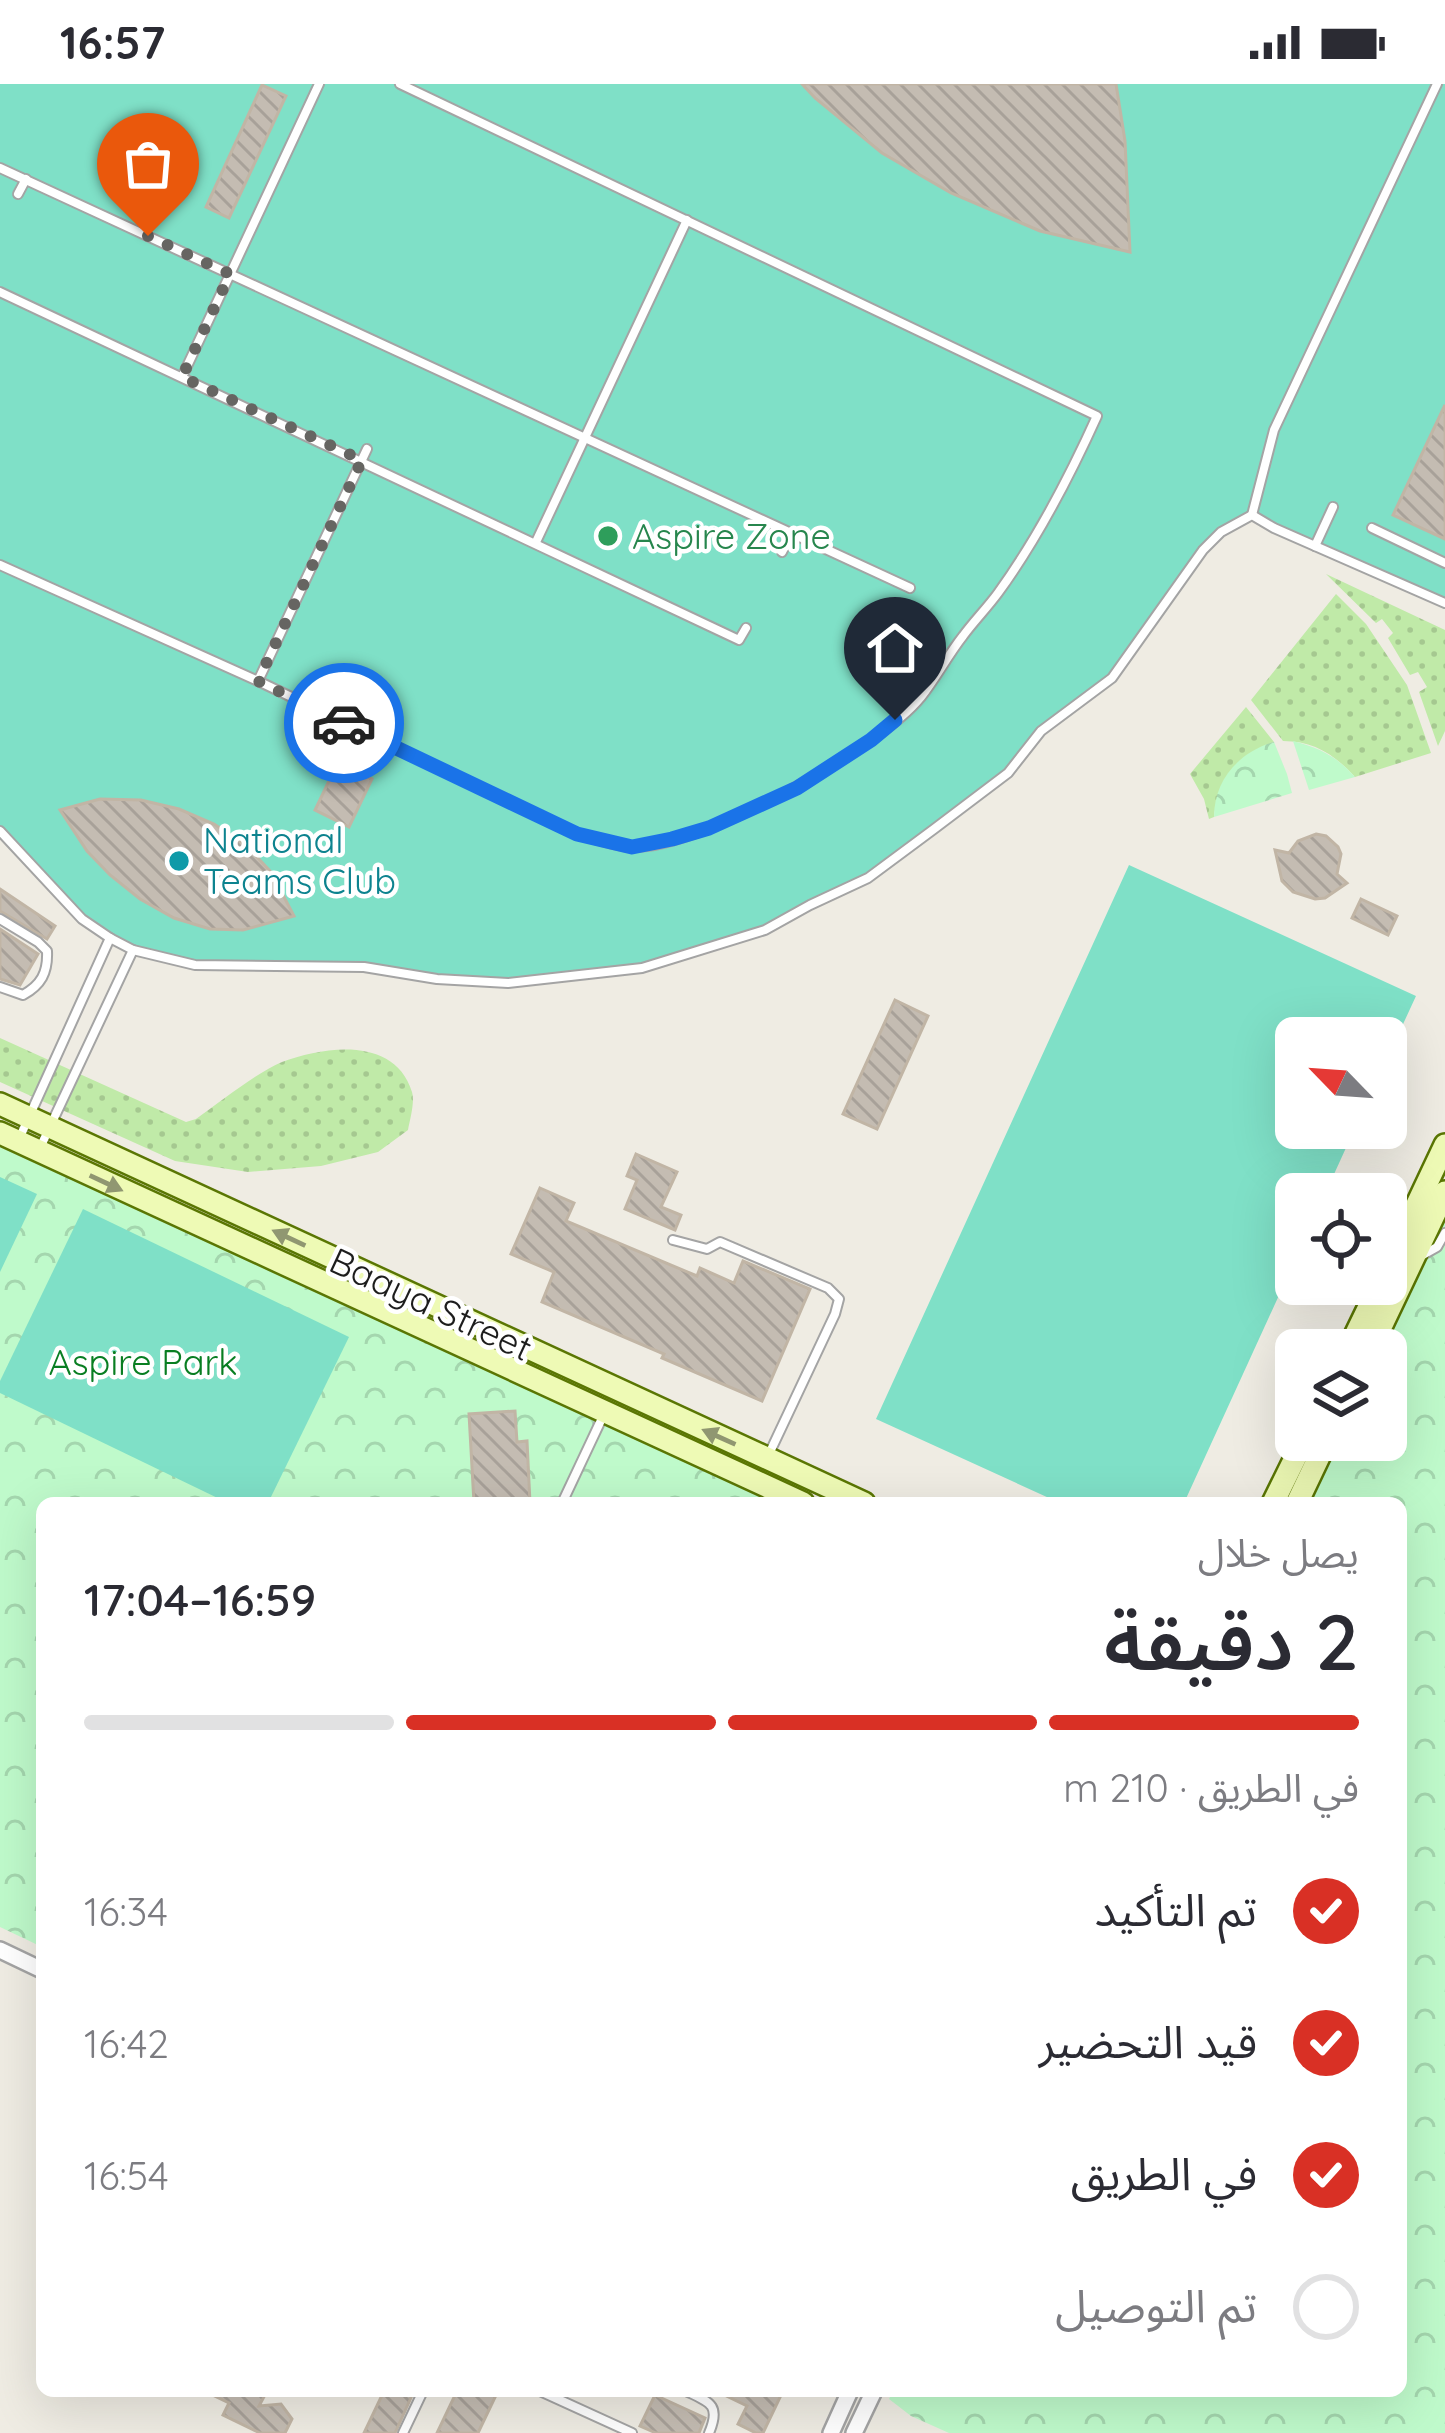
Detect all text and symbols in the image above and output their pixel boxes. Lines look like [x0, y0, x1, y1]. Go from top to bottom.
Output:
text: 16:57 [60, 14, 165, 70]
pin [97, 113, 199, 236]
icon: bag [115, 131, 181, 197]
place label: Aspire Zone [632, 513, 831, 558]
marker: Aspire Zone [595, 523, 621, 549]
pin [844, 597, 946, 720]
icon: home [862, 615, 928, 681]
courier [284, 663, 404, 783]
icon: car [311, 690, 377, 756]
place label: National Teams Club [203, 817, 396, 903]
marker: National Teams Club [166, 848, 192, 874]
north arrow [1275, 1017, 1407, 1149]
map controls [1275, 1017, 1407, 1461]
one-way arrow [89, 1173, 124, 1193]
button: locate [1275, 1173, 1407, 1305]
one-way arrow [271, 1228, 306, 1248]
street label: Baaya Street [323, 1237, 539, 1370]
button: layers [1275, 1329, 1407, 1461]
park label: Aspire Park [48, 1339, 238, 1384]
one-way arrow [701, 1427, 736, 1447]
text: يصل خلال [1198, 1528, 1359, 1577]
text: 16:59–17:04 [84, 1571, 316, 1627]
text: 2 دقيقة [1104, 1592, 1359, 1690]
text: في الطريق · 210 m [1063, 1763, 1359, 1812]
icon: check [1293, 1878, 1359, 1944]
text: تم التأكيد [1095, 1881, 1257, 1937]
text: 16:34 [84, 1887, 168, 1936]
icon: check [1293, 2010, 1359, 2076]
text: قيد التحضير [1039, 2013, 1257, 2069]
text: 16:42 [84, 2019, 169, 2068]
icon: check [1293, 2142, 1359, 2208]
text: في الطريق [1071, 2145, 1257, 2201]
text: 16:54 [84, 2151, 169, 2200]
text: تم التوصيل [1055, 2277, 1257, 2333]

